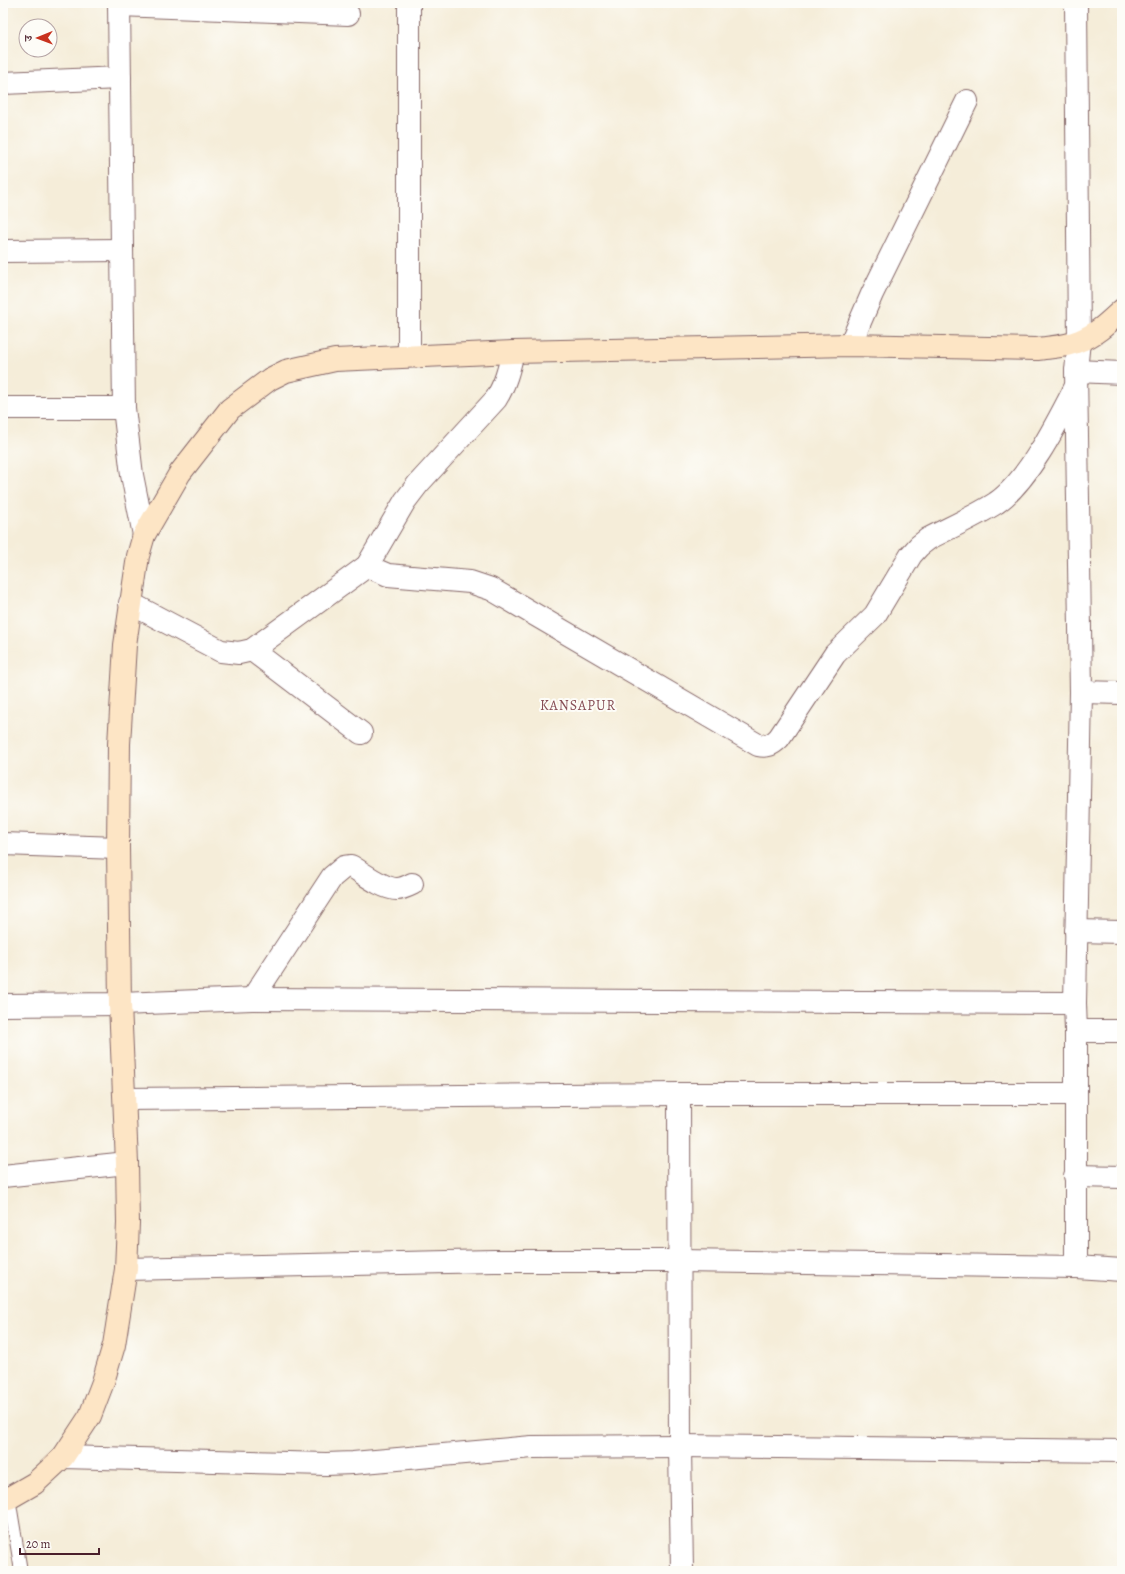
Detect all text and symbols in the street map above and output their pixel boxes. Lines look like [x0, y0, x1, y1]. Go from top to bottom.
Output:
north arrow [18, 18, 58, 58]
text: उ [21, 34, 36, 42]
district label: KANSAPUR [540, 696, 616, 715]
scale bar [20, 1530, 99, 1556]
text: 20 m [26, 1536, 50, 1552]

